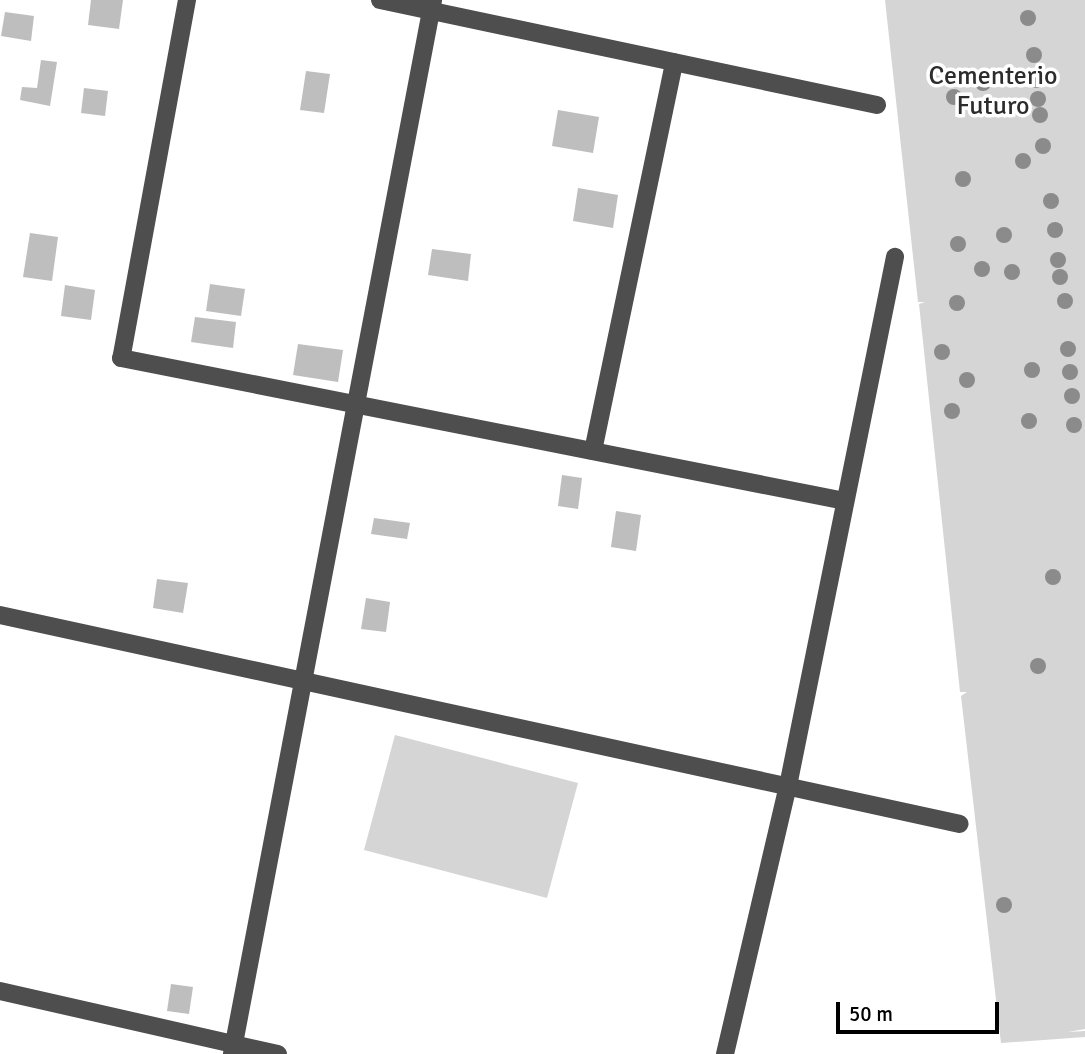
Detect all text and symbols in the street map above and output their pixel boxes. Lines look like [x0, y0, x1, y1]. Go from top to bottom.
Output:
park label: Cementerio Futuro [929, 61, 1057, 122]
scale bar [840, 988, 1003, 1032]
text: 50 m [849, 1001, 893, 1027]

